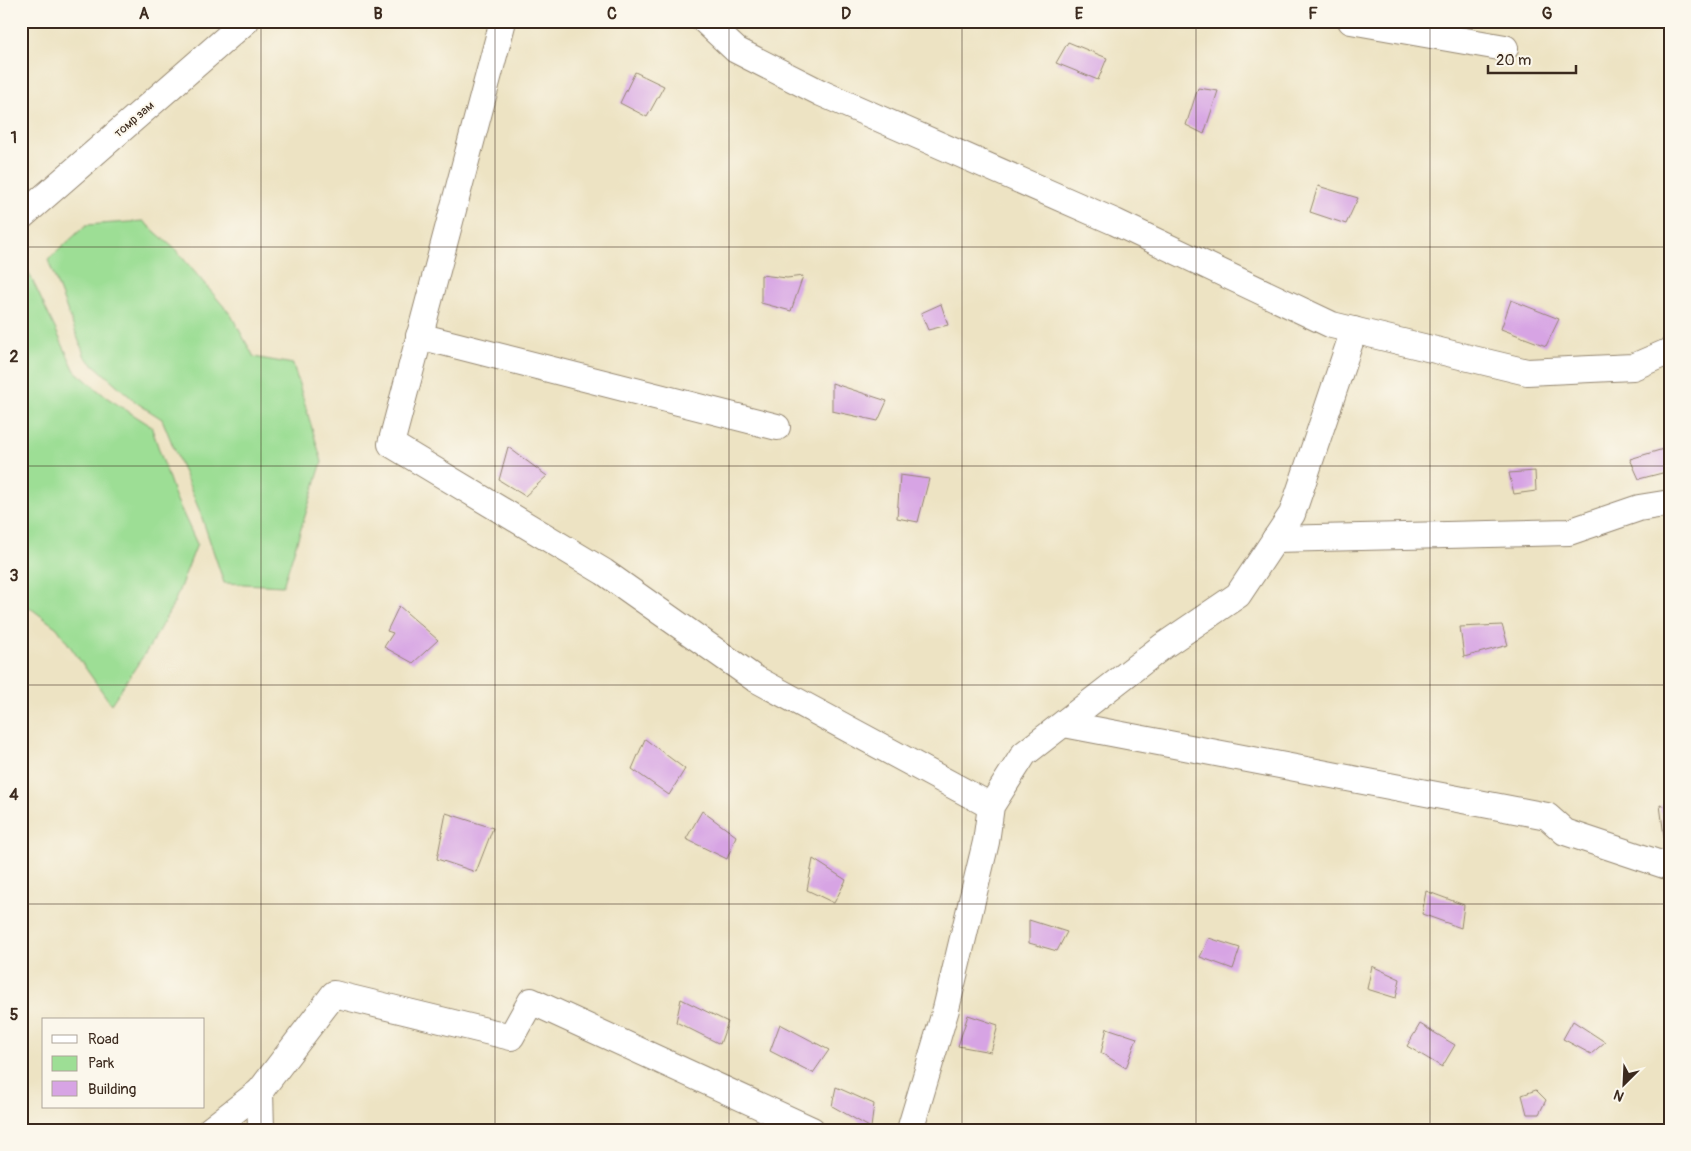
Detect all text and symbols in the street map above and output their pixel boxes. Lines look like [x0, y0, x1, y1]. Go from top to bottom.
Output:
text: A [139, 4, 150, 24]
text: B [373, 4, 383, 24]
text: C [607, 4, 617, 24]
text: D [841, 4, 851, 24]
text: E [1075, 4, 1084, 24]
text: F [1308, 4, 1318, 24]
text: G [1542, 4, 1553, 24]
scale bar [1488, 42, 1576, 74]
text: 20 m [1496, 51, 1531, 70]
street label: томр зам [111, 98, 157, 141]
text: 1 [11, 128, 17, 148]
text: 2 [10, 347, 19, 367]
text: 3 [10, 566, 19, 586]
text: 4 [9, 785, 19, 805]
text: 5 [10, 1005, 19, 1025]
legend [42, 1018, 205, 1108]
text: Road [88, 1030, 119, 1049]
text: Park [88, 1054, 115, 1073]
north arrow [1598, 1058, 1648, 1108]
text: Building [88, 1080, 136, 1099]
text: N [1611, 1086, 1627, 1105]

